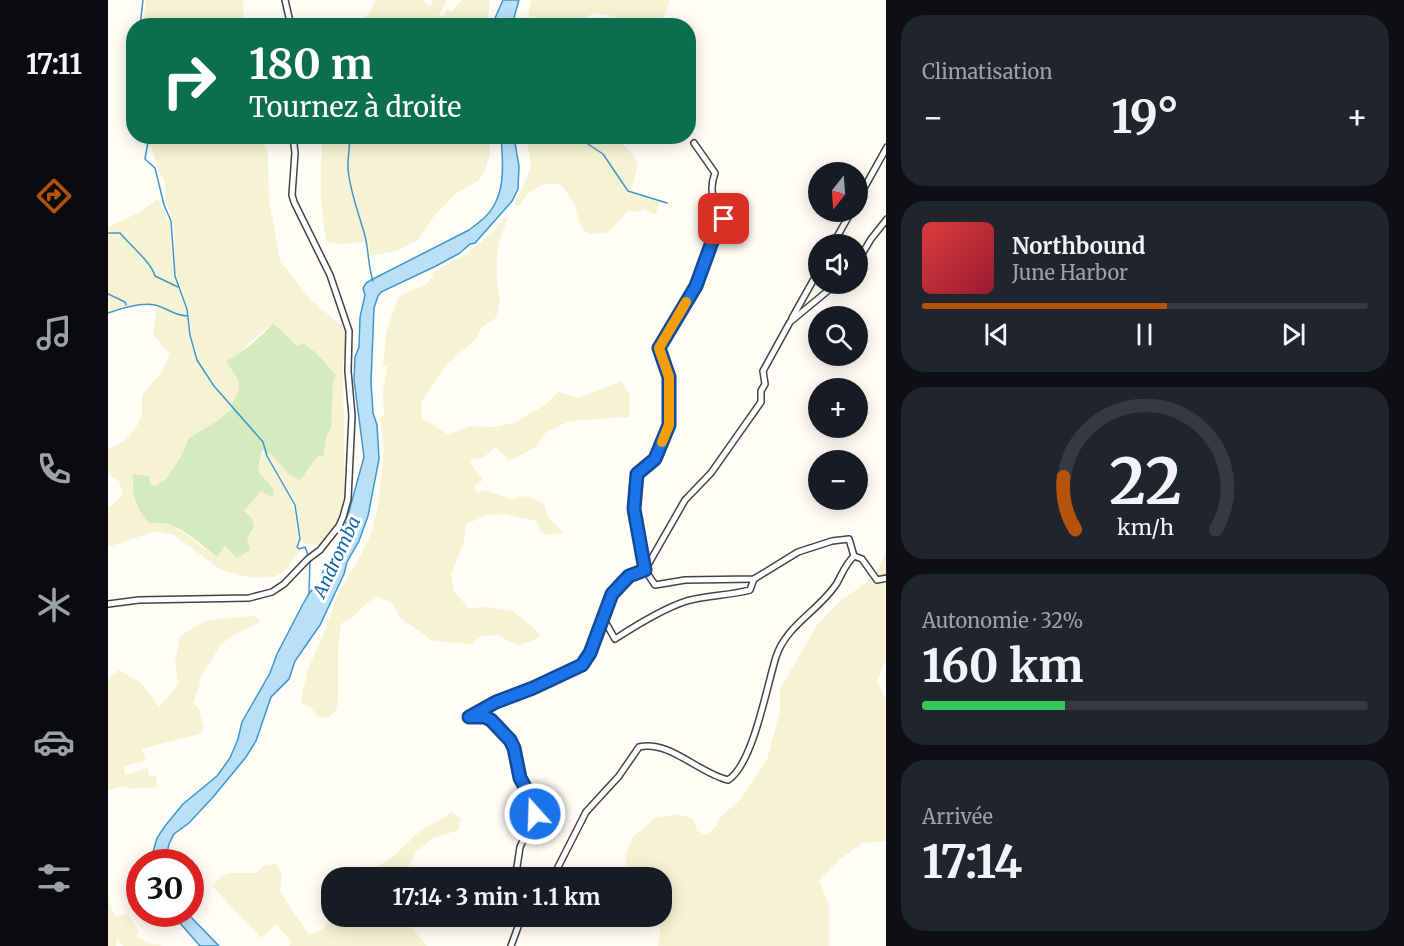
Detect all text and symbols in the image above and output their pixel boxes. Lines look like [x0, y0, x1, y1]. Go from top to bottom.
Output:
text: 180 m [249, 38, 373, 90]
icon: right [150, 42, 228, 120]
text: 17:11 [26, 47, 82, 81]
text: Climatisation [922, 59, 1053, 84]
text: 19° [1111, 89, 1179, 145]
text: Tournez à droite [249, 90, 461, 124]
text: − [922, 97, 944, 138]
text: + [1346, 97, 1368, 138]
north arrow [808, 162, 868, 222]
map controls [808, 162, 868, 510]
icon: directions [33, 175, 75, 217]
pin [698, 193, 749, 244]
icon: arrive [707, 202, 740, 235]
text: Northbound [1012, 232, 1145, 260]
button: sound [808, 234, 868, 294]
text: June Harbor [1012, 260, 1128, 285]
button: search [808, 306, 868, 366]
icon: music [33, 312, 75, 354]
icon: previous [980, 318, 1013, 351]
icon: pause [1128, 318, 1161, 351]
icon: next [1277, 318, 1310, 351]
button: + [808, 378, 868, 438]
text: 22 [1109, 443, 1181, 521]
icon: phone [33, 448, 75, 490]
button: − [808, 450, 868, 510]
water label: Andromba [307, 512, 365, 603]
text: km/h [1117, 514, 1173, 541]
icon: climate [33, 584, 75, 626]
text: Autonomie · 32% [922, 608, 1083, 633]
text: 160 km [922, 638, 1084, 694]
icon: car [33, 721, 75, 763]
position arrow [503, 782, 567, 846]
text: Arrivée [922, 804, 993, 829]
text: 17:14 [922, 834, 1022, 890]
speed limit sign: 30 [126, 849, 204, 927]
icon: filters [33, 857, 75, 899]
text: 17:14 · 3 min · 1.1 km [393, 883, 600, 911]

